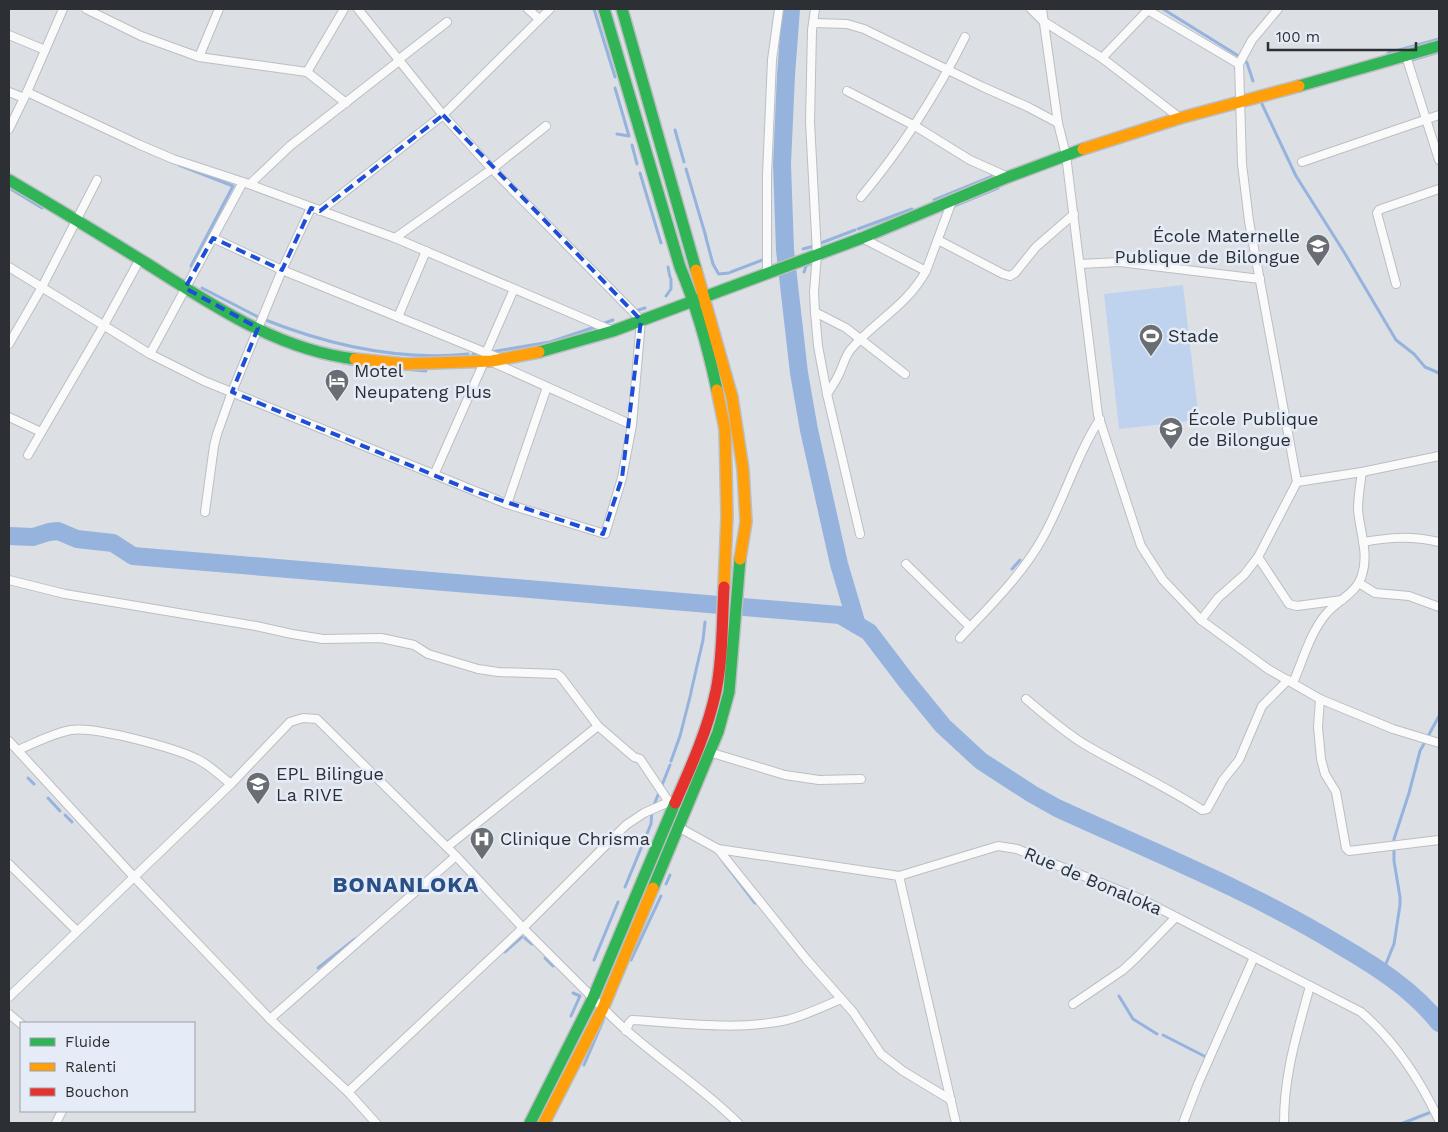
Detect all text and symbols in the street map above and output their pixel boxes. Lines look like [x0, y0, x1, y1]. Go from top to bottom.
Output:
scale bar [1268, 20, 1416, 52]
text: 100 m [1276, 28, 1320, 46]
place label: École Maternelle Publique de Bilongue [1115, 225, 1300, 267]
school or university icon: École Maternelle Publique de Bilongue [1305, 233, 1331, 267]
sports icon: Stade [1138, 323, 1164, 357]
place label: Stade [1168, 325, 1219, 346]
place label: Motel Neupateng Plus [354, 360, 492, 402]
hotel icon: Motel Neupateng Plus [324, 368, 350, 402]
place label: École Publique de Bilongue [1188, 408, 1319, 450]
school or university icon: École Publique de Bilongue [1158, 416, 1184, 450]
place label: EPL Bilingue La RIVE [276, 763, 384, 805]
school or university icon: EPL Bilingue La RIVE [245, 771, 271, 805]
hospital icon: Clinique Chrisma [469, 826, 495, 860]
place label: Clinique Chrisma [500, 828, 650, 849]
street label: Rue de Bonaloka [1021, 842, 1165, 919]
district label: BONANLOKA [333, 872, 479, 897]
legend [20, 1022, 195, 1112]
text: Fluide [65, 1033, 110, 1051]
text: Ralenti [65, 1058, 116, 1076]
text: Bouchon [65, 1083, 129, 1101]

